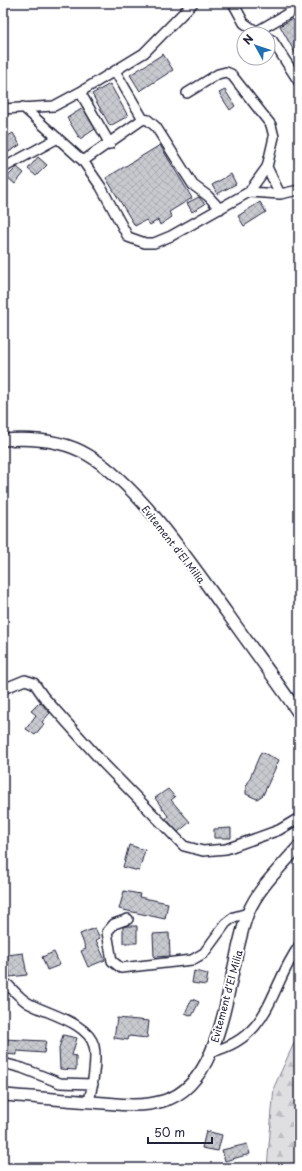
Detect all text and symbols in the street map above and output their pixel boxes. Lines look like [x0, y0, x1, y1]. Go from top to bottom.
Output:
north arrow [236, 26, 276, 66]
text: N [239, 30, 257, 48]
street label: Evitement d'El Milia [139, 502, 210, 587]
street label: Evitement d'El Milia [206, 947, 246, 1044]
scale bar [148, 1119, 212, 1145]
text: 50 m [154, 1123, 185, 1141]

